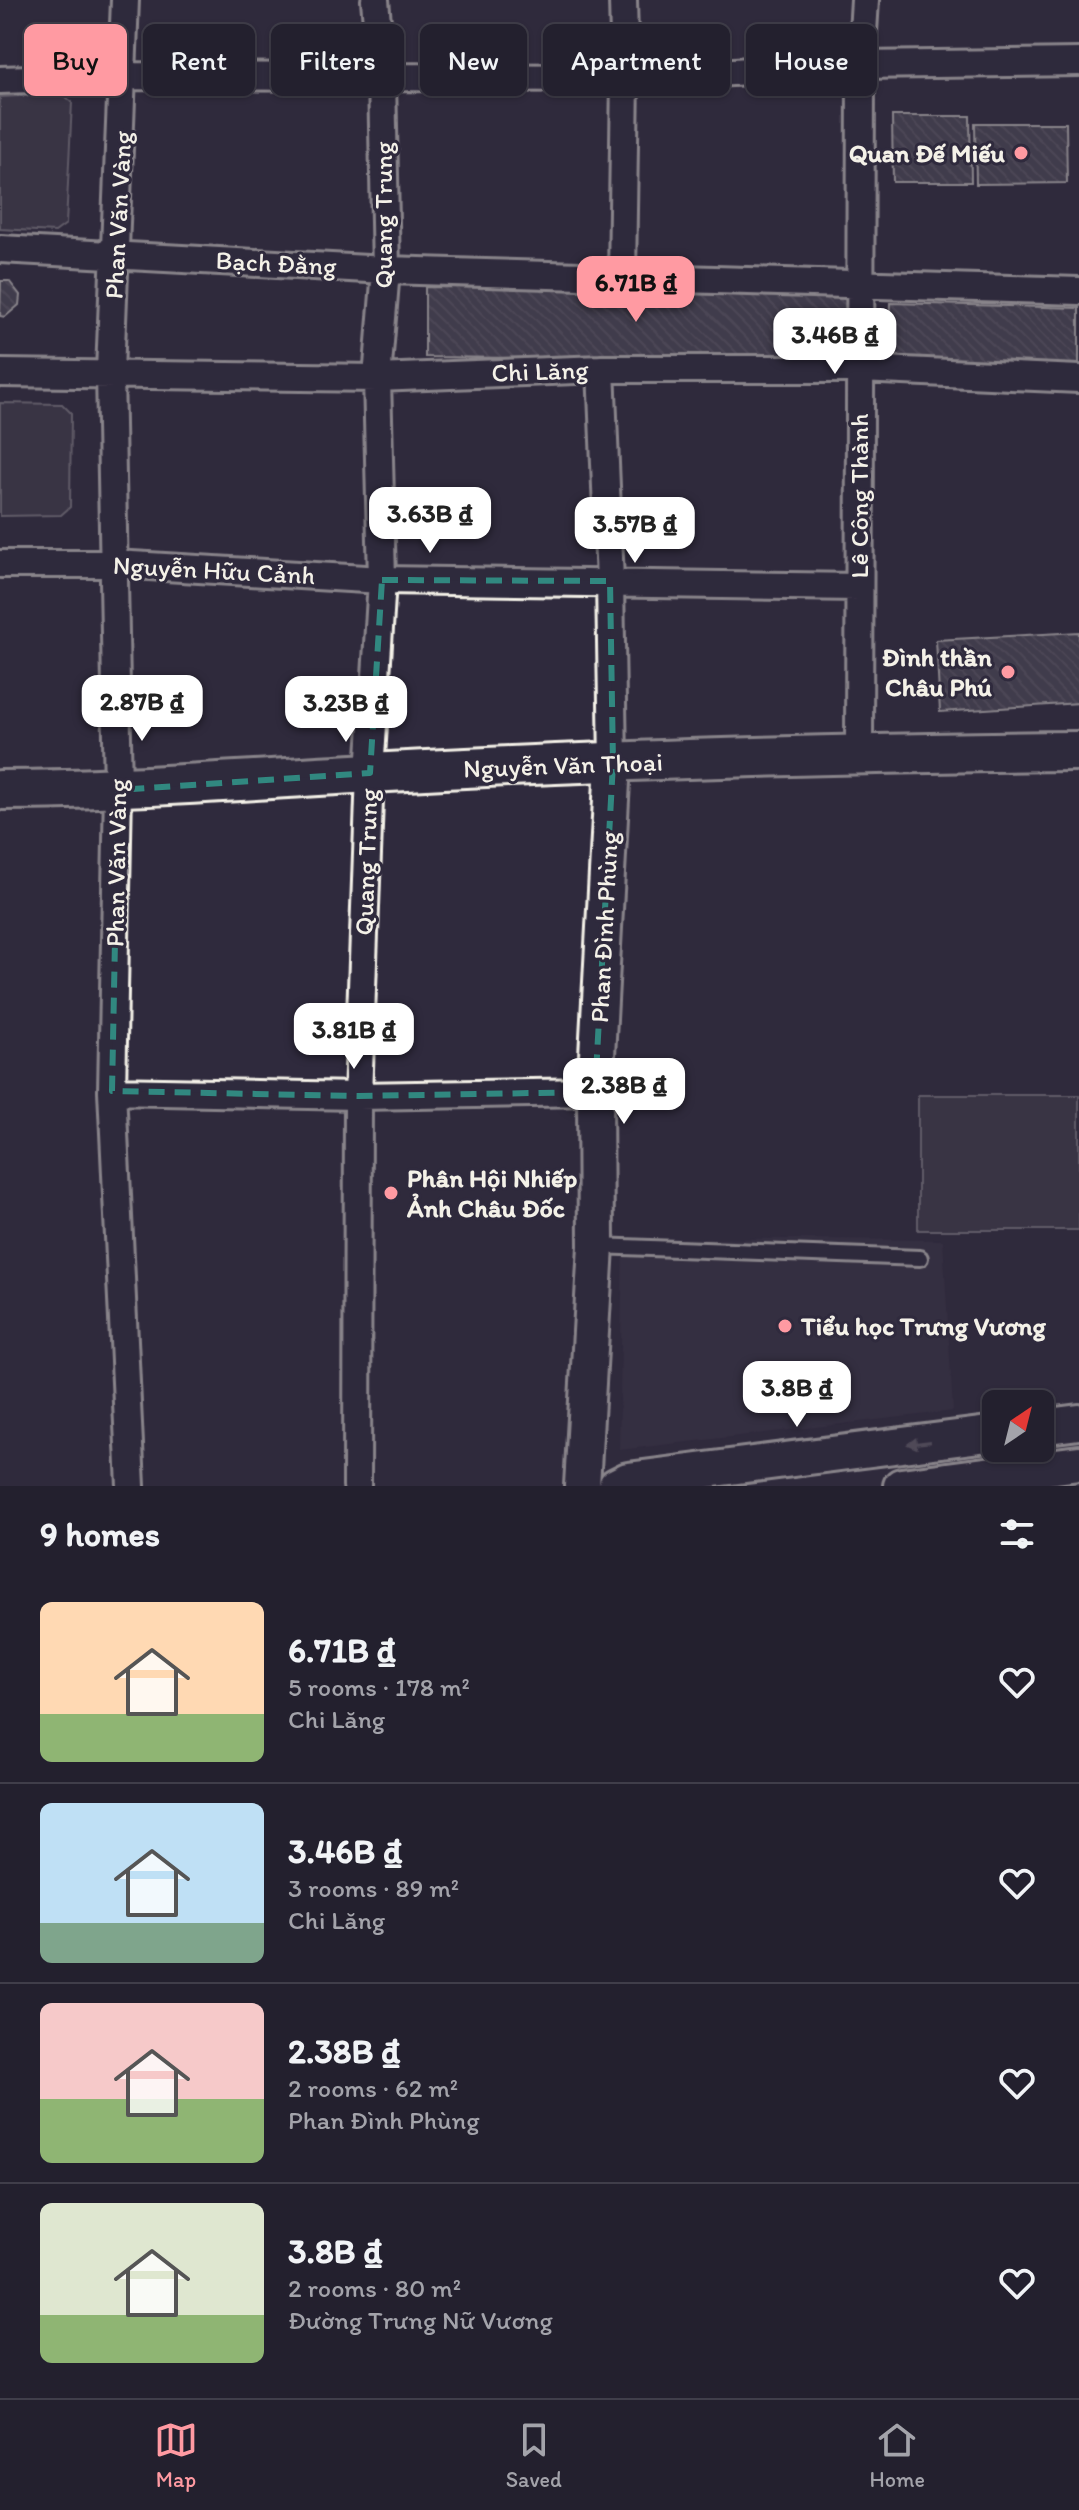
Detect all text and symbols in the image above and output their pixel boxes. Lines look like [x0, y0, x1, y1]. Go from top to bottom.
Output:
chip: Buy [24, 24, 127, 96]
chip: Rent [143, 24, 255, 96]
chip: Filters [271, 24, 404, 96]
chip: New [420, 24, 527, 96]
chip: Apartment [543, 24, 730, 96]
chip: House [746, 24, 877, 96]
street label: Phan Văn Vàng [98, 129, 138, 300]
place label: Quan Đế Miếu [849, 137, 1006, 169]
street label: Quang Trung [367, 141, 399, 289]
marker: Quan Đế Miếu [1012, 144, 1030, 162]
street label: Bạch Đằng [215, 244, 338, 282]
pin: 6.71B ₫ [562, 256, 710, 324]
text: 6.71B ₫ [595, 266, 677, 298]
pin: 3.46B ₫ [761, 308, 909, 376]
text: 3.46B ₫ [791, 318, 879, 350]
street label: Chi Lăng [491, 353, 590, 389]
street label: Lê Công Thành [843, 413, 875, 579]
pin: 3.63B ₫ [356, 487, 504, 555]
text: 3.63B ₫ [387, 497, 473, 529]
pin: 3.57B ₫ [561, 497, 709, 565]
text: 3.57B ₫ [593, 507, 677, 539]
street label: Nguyễn Hữu Cảnh [112, 549, 316, 591]
place label: Đình thần Châu Phú [882, 641, 993, 703]
marker: Đình thần Châu Phú [999, 663, 1017, 681]
pin: 2.87B ₫ [68, 675, 216, 743]
pin: 3.23B ₫ [272, 676, 420, 744]
text: 2.87B ₫ [100, 685, 184, 717]
text: 3.23B ₫ [303, 686, 389, 718]
street label: Nguyễn Văn Thoại [463, 746, 663, 784]
street label: Phan Văn Vàng [99, 778, 133, 947]
street label: Quang Trung [347, 787, 385, 936]
street label: Phan Đình Phùng [583, 830, 625, 1024]
pin: 3.81B ₫ [280, 1003, 428, 1071]
text: 3.81B ₫ [312, 1013, 396, 1045]
pin: 2.38B ₫ [550, 1058, 698, 1126]
text: 2.38B ₫ [581, 1068, 667, 1100]
place label: Phân Hội Nhiếp Ảnh Châu Đốc [406, 1162, 577, 1224]
marker: Phân Hội Nhiếp Ảnh Châu Đốc [382, 1184, 400, 1202]
place label: Tiểu học Trưng Vương [800, 1310, 1047, 1342]
marker: Tiểu học Trưng Vương [776, 1317, 794, 1335]
pin: 3.8B ₫ [732, 1361, 862, 1429]
text: 3.8B ₫ [761, 1371, 833, 1403]
north arrow [982, 1390, 1054, 1462]
map controls [982, 1390, 1054, 1462]
one-way arrow [906, 1436, 931, 1449]
icon: filters [995, 1512, 1039, 1556]
text: 9 homes [40, 1514, 160, 1555]
text: 6.71B ₫ [288, 1630, 396, 1671]
icon: home [104, 1634, 200, 1730]
icon: heart [995, 1660, 1039, 1704]
text: 5 rooms · 178 m² [288, 1671, 470, 1703]
text: Chi Lăng [288, 1703, 385, 1735]
text: 3.46B ₫ [288, 1831, 402, 1872]
icon: home [104, 1835, 200, 1931]
icon: heart [995, 1861, 1039, 1905]
text: 3 rooms · 89 m² [288, 1872, 459, 1904]
text: Chi Lăng [288, 1904, 385, 1936]
text: 2.38B ₫ [288, 2031, 400, 2072]
icon: home [104, 2035, 200, 2131]
icon: heart [995, 2061, 1039, 2105]
text: 2 rooms · 62 m² [288, 2072, 458, 2104]
text: Phan Đình Phùng [288, 2104, 480, 2136]
text: 3.8B ₫ [288, 2231, 382, 2272]
icon: home [104, 2235, 200, 2331]
icon: heart [995, 2261, 1039, 2305]
text: 2 rooms · 80 m² [288, 2272, 461, 2304]
text: Đường Trưng Nữ Vương [288, 2304, 553, 2336]
tab: Map [154, 2418, 198, 2493]
tab: Saved [506, 2418, 562, 2493]
tab: Home [870, 2418, 925, 2493]

